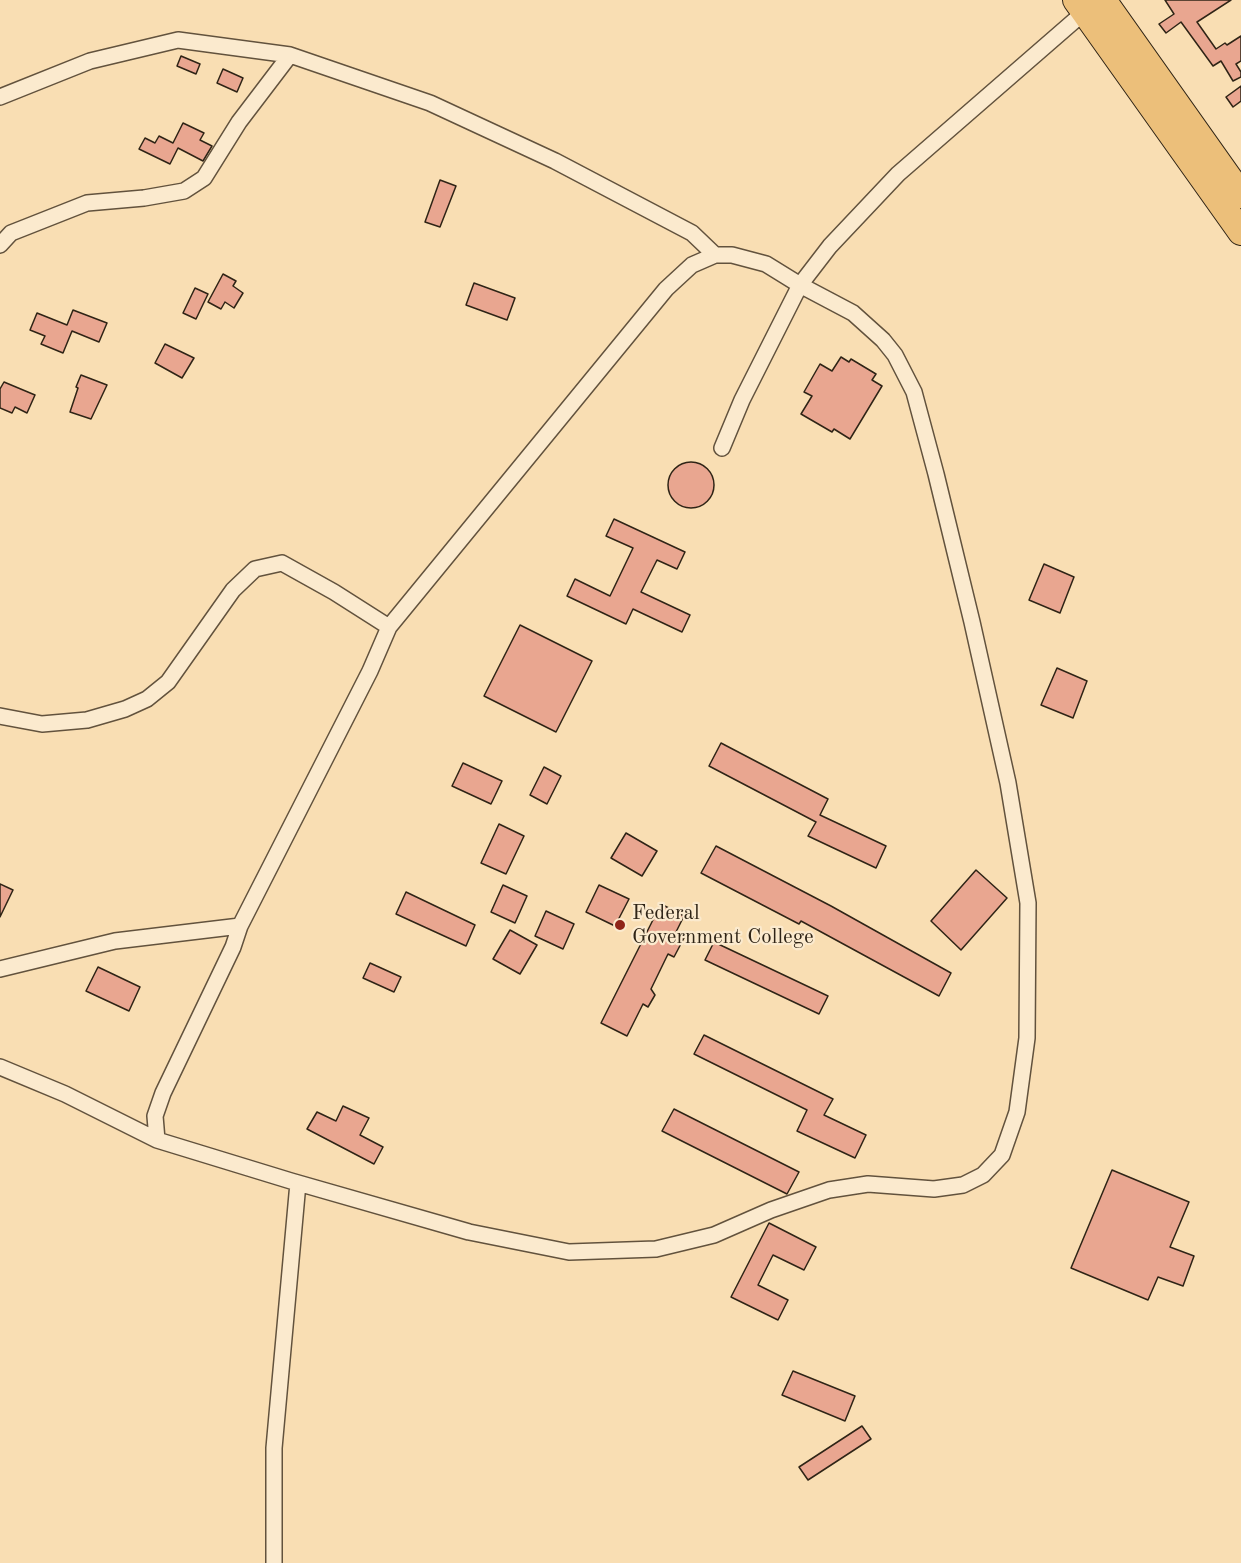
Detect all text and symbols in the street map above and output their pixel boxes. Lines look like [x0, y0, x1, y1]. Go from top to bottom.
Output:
place label: Federal Government College [632, 900, 814, 950]
marker: Federal Government College [613, 918, 627, 932]

